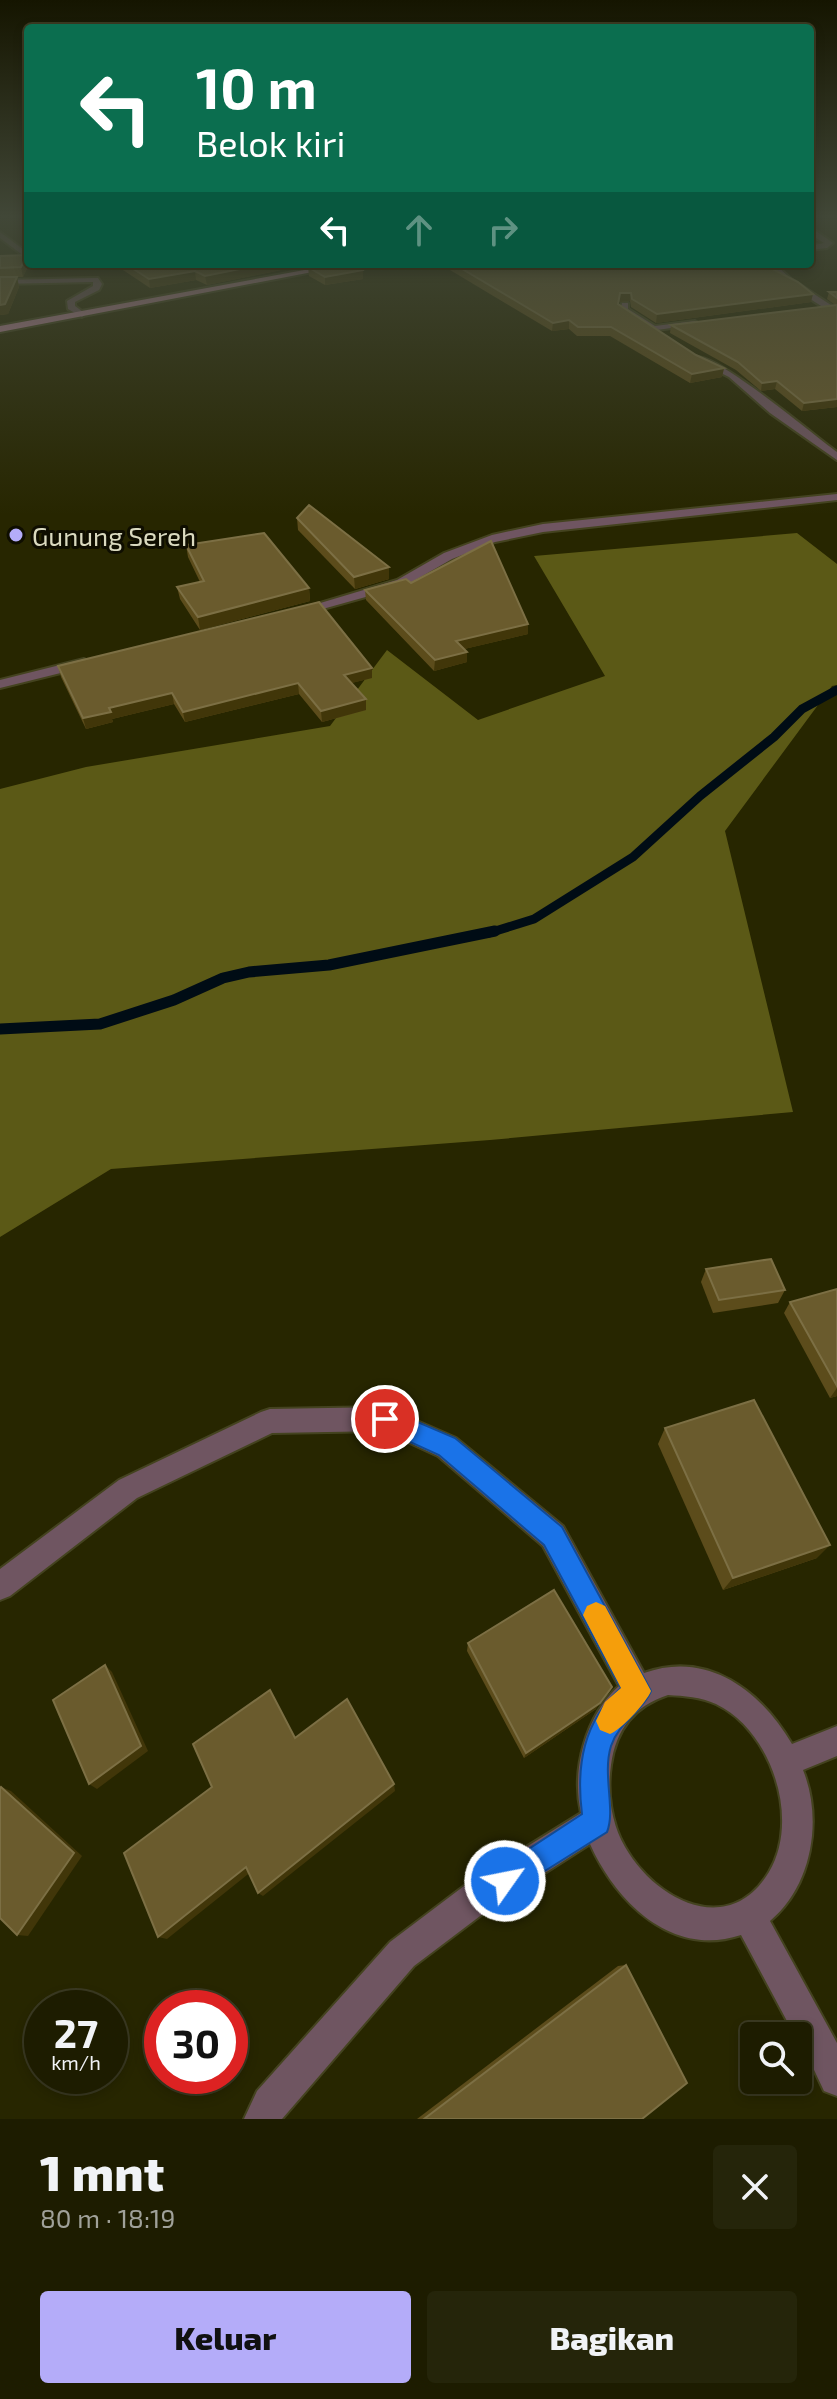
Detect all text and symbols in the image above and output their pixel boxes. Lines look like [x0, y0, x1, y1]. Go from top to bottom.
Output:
text: 10 m [196, 53, 317, 120]
icon: left [64, 56, 168, 160]
text: Belok kiri [196, 121, 345, 164]
icon: left [313, 208, 357, 252]
icon: ahead [397, 208, 441, 252]
icon: right [481, 208, 525, 252]
place label: Gunung Sereh [32, 520, 196, 551]
marker: Gunung Sereh [7, 526, 25, 544]
pin [351, 1385, 419, 1453]
icon: arrive [363, 1397, 407, 1441]
position arrow [463, 1839, 547, 1923]
speed limit sign: 30 [144, 1990, 248, 2094]
text: 27 [54, 2008, 98, 2056]
map controls [740, 2022, 812, 2094]
button: search [740, 2022, 812, 2094]
text: km/h [51, 2050, 101, 2074]
text: 1 mnt [40, 2143, 164, 2201]
button: close [713, 2145, 797, 2229]
text: 80 m · 18:19 [40, 2202, 175, 2233]
button: Keluar [40, 2291, 411, 2383]
button: Bagikan [427, 2291, 797, 2383]

